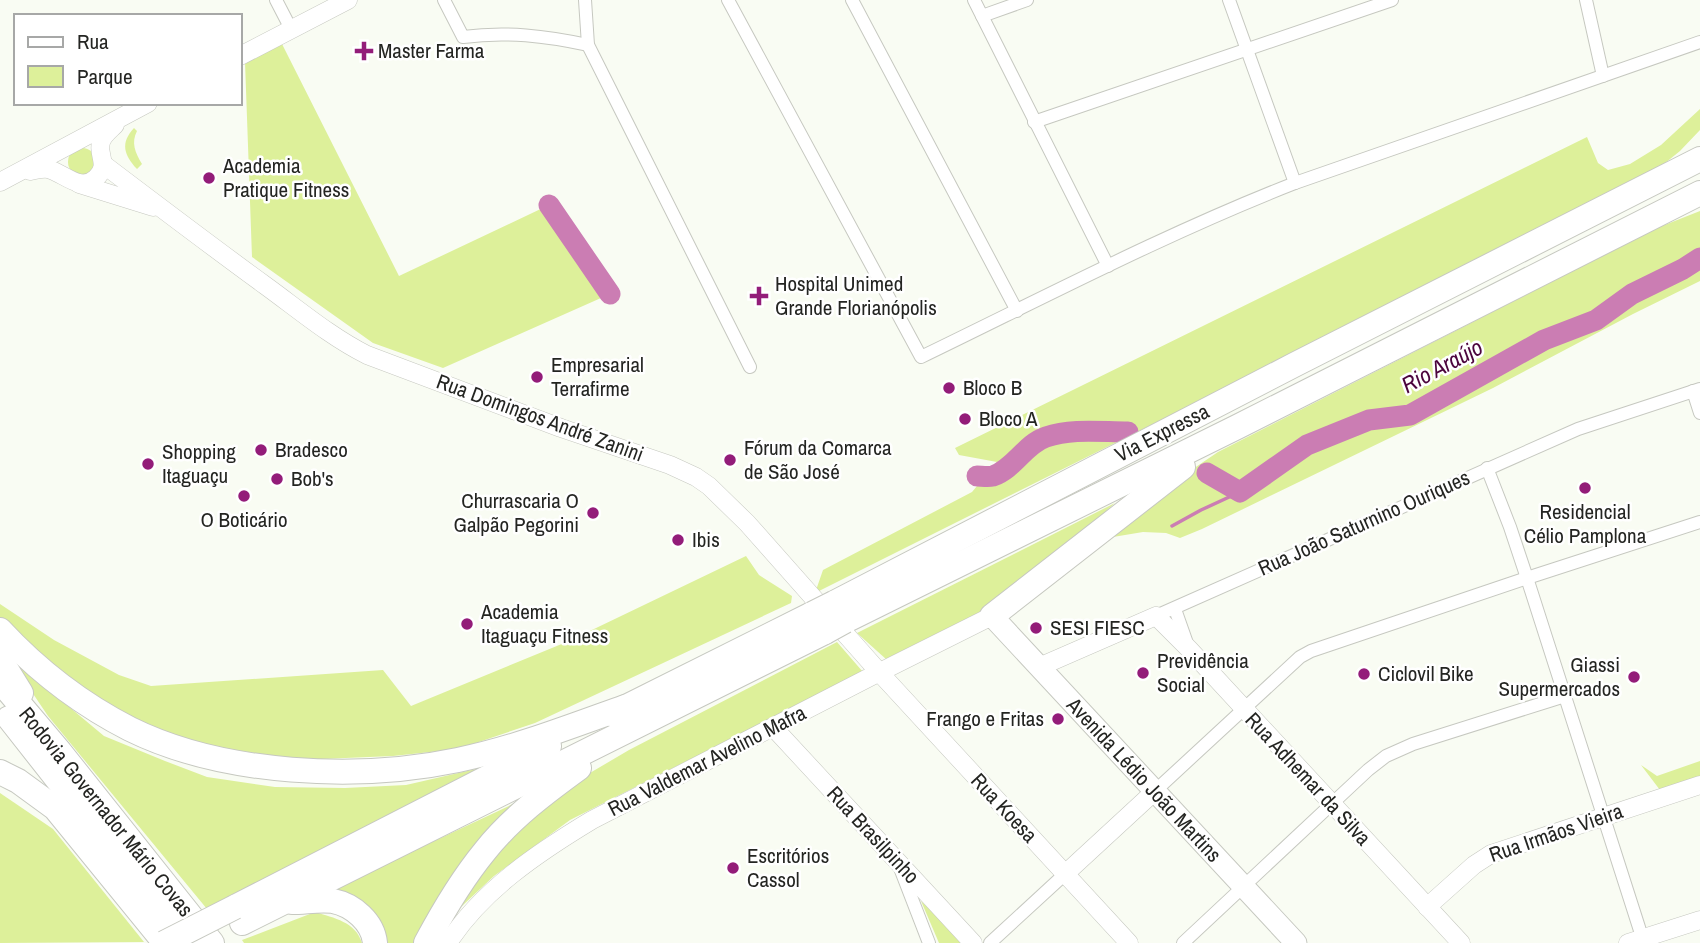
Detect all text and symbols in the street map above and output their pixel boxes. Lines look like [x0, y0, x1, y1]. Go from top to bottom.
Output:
legend [14, 14, 242, 105]
text: Rua [77, 27, 109, 56]
place label: Master Farma [378, 36, 485, 65]
marker: Master Farma [356, 43, 372, 59]
text: Parque [77, 62, 133, 91]
place label: Academia Pratique Fitness [222, 151, 349, 204]
marker: Academia Pratique Fitness [201, 170, 217, 186]
place label: Hospital Unimed Grande Florianópolis [775, 269, 937, 322]
marker: Hospital Unimed Grande Florianópolis [749, 286, 769, 306]
water label: Rio Araújo [1396, 331, 1488, 400]
place label: Empresarial Terrafirme [551, 350, 644, 403]
street label: Rua Domingos André Zanini [433, 367, 648, 468]
marker: Empresarial Terrafirme [529, 369, 545, 385]
place label: Bloco B [963, 373, 1022, 402]
marker: Bloco B [941, 380, 957, 396]
street label: Via Expressa [1110, 396, 1214, 469]
place label: Bloco A [979, 404, 1038, 433]
marker: Bloco A [957, 411, 973, 427]
place label: Fórum da Comarca de São José [744, 433, 892, 486]
place label: Bradesco [275, 435, 348, 464]
place label: Shopping Itaguaçu [162, 437, 236, 490]
marker: Bradesco [253, 442, 269, 458]
marker: Fórum da Comarca de São José [722, 452, 738, 468]
marker: Shopping Itaguaçu [140, 456, 156, 472]
street label: Rua João Saturnino Ouriques [1253, 463, 1474, 582]
place label: Bob's [291, 464, 334, 493]
marker: Bob's [269, 471, 285, 487]
marker: Residencial Célio Pamplona [1577, 480, 1593, 496]
place label: Churrascaria O Galpão Pegorini [454, 486, 579, 539]
marker: O Boticário [236, 488, 252, 504]
place label: Residencial Célio Pamplona [1524, 497, 1647, 550]
place label: O Boticário [200, 505, 288, 534]
marker: Churrascaria O Galpão Pegorini [585, 505, 601, 521]
place label: Ibis [692, 525, 720, 554]
marker: Ibis [670, 532, 686, 548]
place label: Academia Itaguaçu Fitness [480, 597, 608, 650]
place label: SESI FIESC [1050, 613, 1145, 642]
marker: Academia Itaguaçu Fitness [459, 616, 475, 632]
marker: SESI FIESC [1028, 620, 1044, 636]
place label: Previdência Social [1157, 646, 1249, 699]
place label: Giassi Supermercados [1498, 650, 1620, 703]
place label: Ciclovil Bike [1378, 659, 1474, 688]
marker: Previdência Social [1135, 665, 1151, 681]
marker: Ciclovil Bike [1356, 666, 1372, 682]
marker: Giassi Supermercados [1626, 669, 1642, 685]
street label: Avenida Lédio João Martins [1060, 690, 1228, 868]
street label: Rua Valdemar Avelino Mafra [603, 698, 811, 823]
street label: Rodovia Governador Mário Covas [13, 701, 200, 923]
place label: Frango e Fritas [926, 704, 1044, 733]
street label: Rua Adhemar da Silva [1239, 706, 1378, 852]
marker: Frango e Fritas [1050, 711, 1066, 727]
street label: Rua Koesa [965, 767, 1044, 849]
street label: Rua Brasilpinho [821, 780, 926, 890]
street label: Rua Irmãos Vieira [1485, 796, 1627, 869]
place label: Escritórios Cassol [747, 841, 829, 894]
marker: Escritórios Cassol [725, 860, 741, 876]

